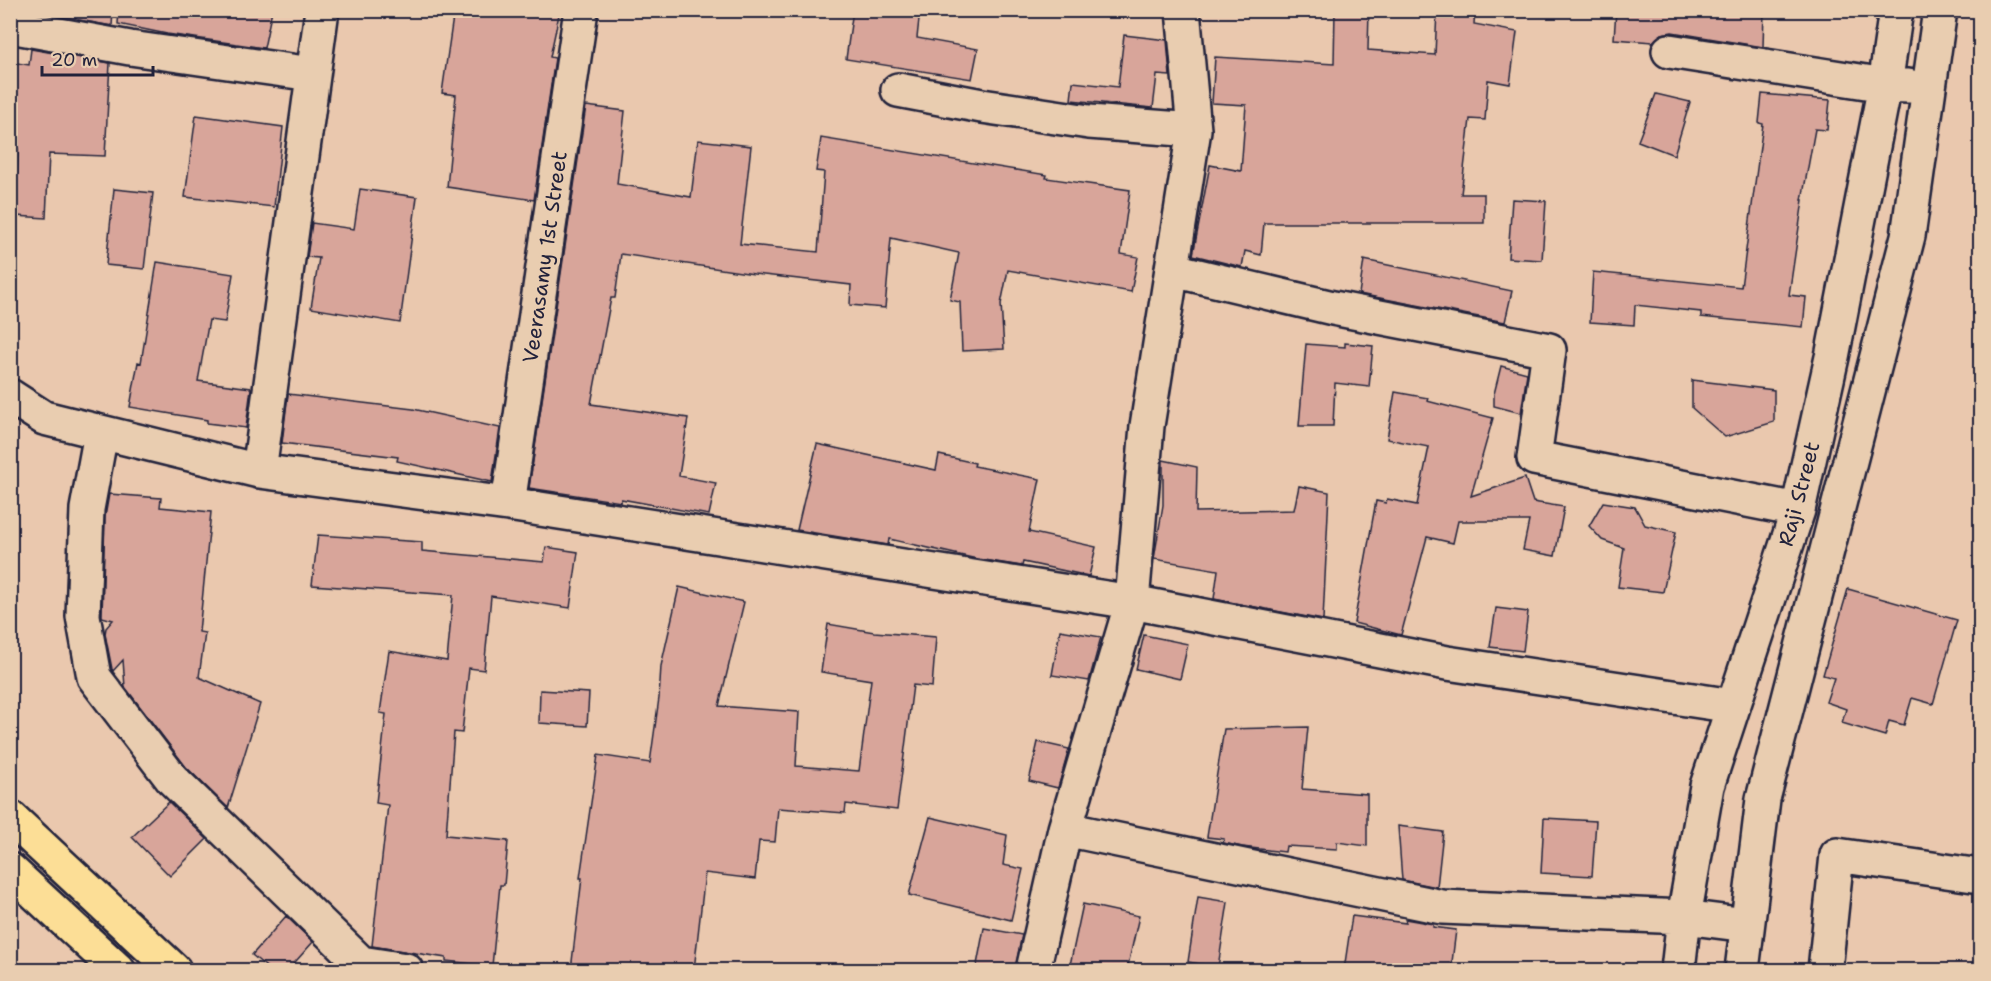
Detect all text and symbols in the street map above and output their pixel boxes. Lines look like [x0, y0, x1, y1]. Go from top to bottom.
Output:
scale bar [42, 39, 153, 77]
text: 20 m [51, 48, 97, 72]
street label: Veerasamy 1st Street [516, 149, 574, 365]
street label: Raji Street [1772, 439, 1826, 549]

